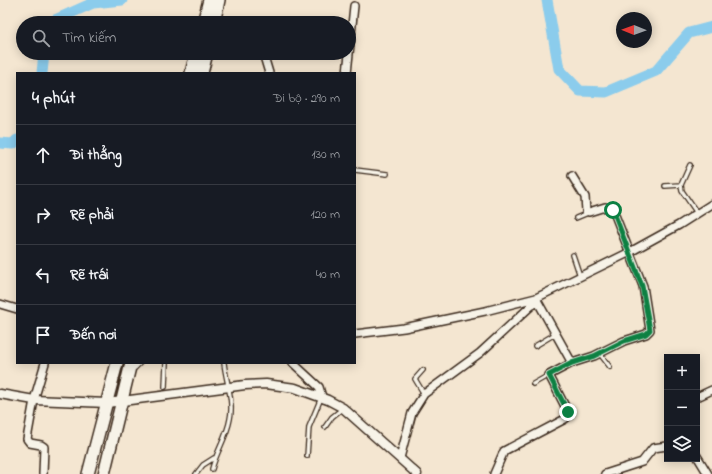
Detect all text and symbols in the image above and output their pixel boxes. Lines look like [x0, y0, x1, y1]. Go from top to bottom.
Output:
north arrow [616, 12, 652, 48]
search box [16, 16, 356, 60]
icon: search [30, 27, 52, 49]
text: Tìm kiếm [62, 27, 116, 49]
text: 4 phút [32, 86, 75, 111]
text: Đi bộ · 290 m [273, 89, 340, 108]
icon: ahead [32, 144, 54, 166]
text: Đi thẳng [70, 144, 122, 166]
text: 130 m [312, 145, 340, 164]
route start [604, 201, 622, 219]
icon: right [32, 204, 54, 226]
text: Rẽ phải [70, 204, 114, 226]
text: 120 m [310, 205, 340, 224]
icon: left [32, 264, 54, 286]
text: Rẽ trái [70, 264, 109, 286]
text: 40 m [316, 265, 340, 284]
icon: arrive [32, 324, 54, 346]
text: Đến nơi [70, 324, 117, 346]
map controls [664, 354, 700, 462]
button: + [664, 354, 700, 390]
button: − [664, 390, 700, 426]
route end [559, 403, 577, 421]
button: layers [664, 426, 700, 462]

